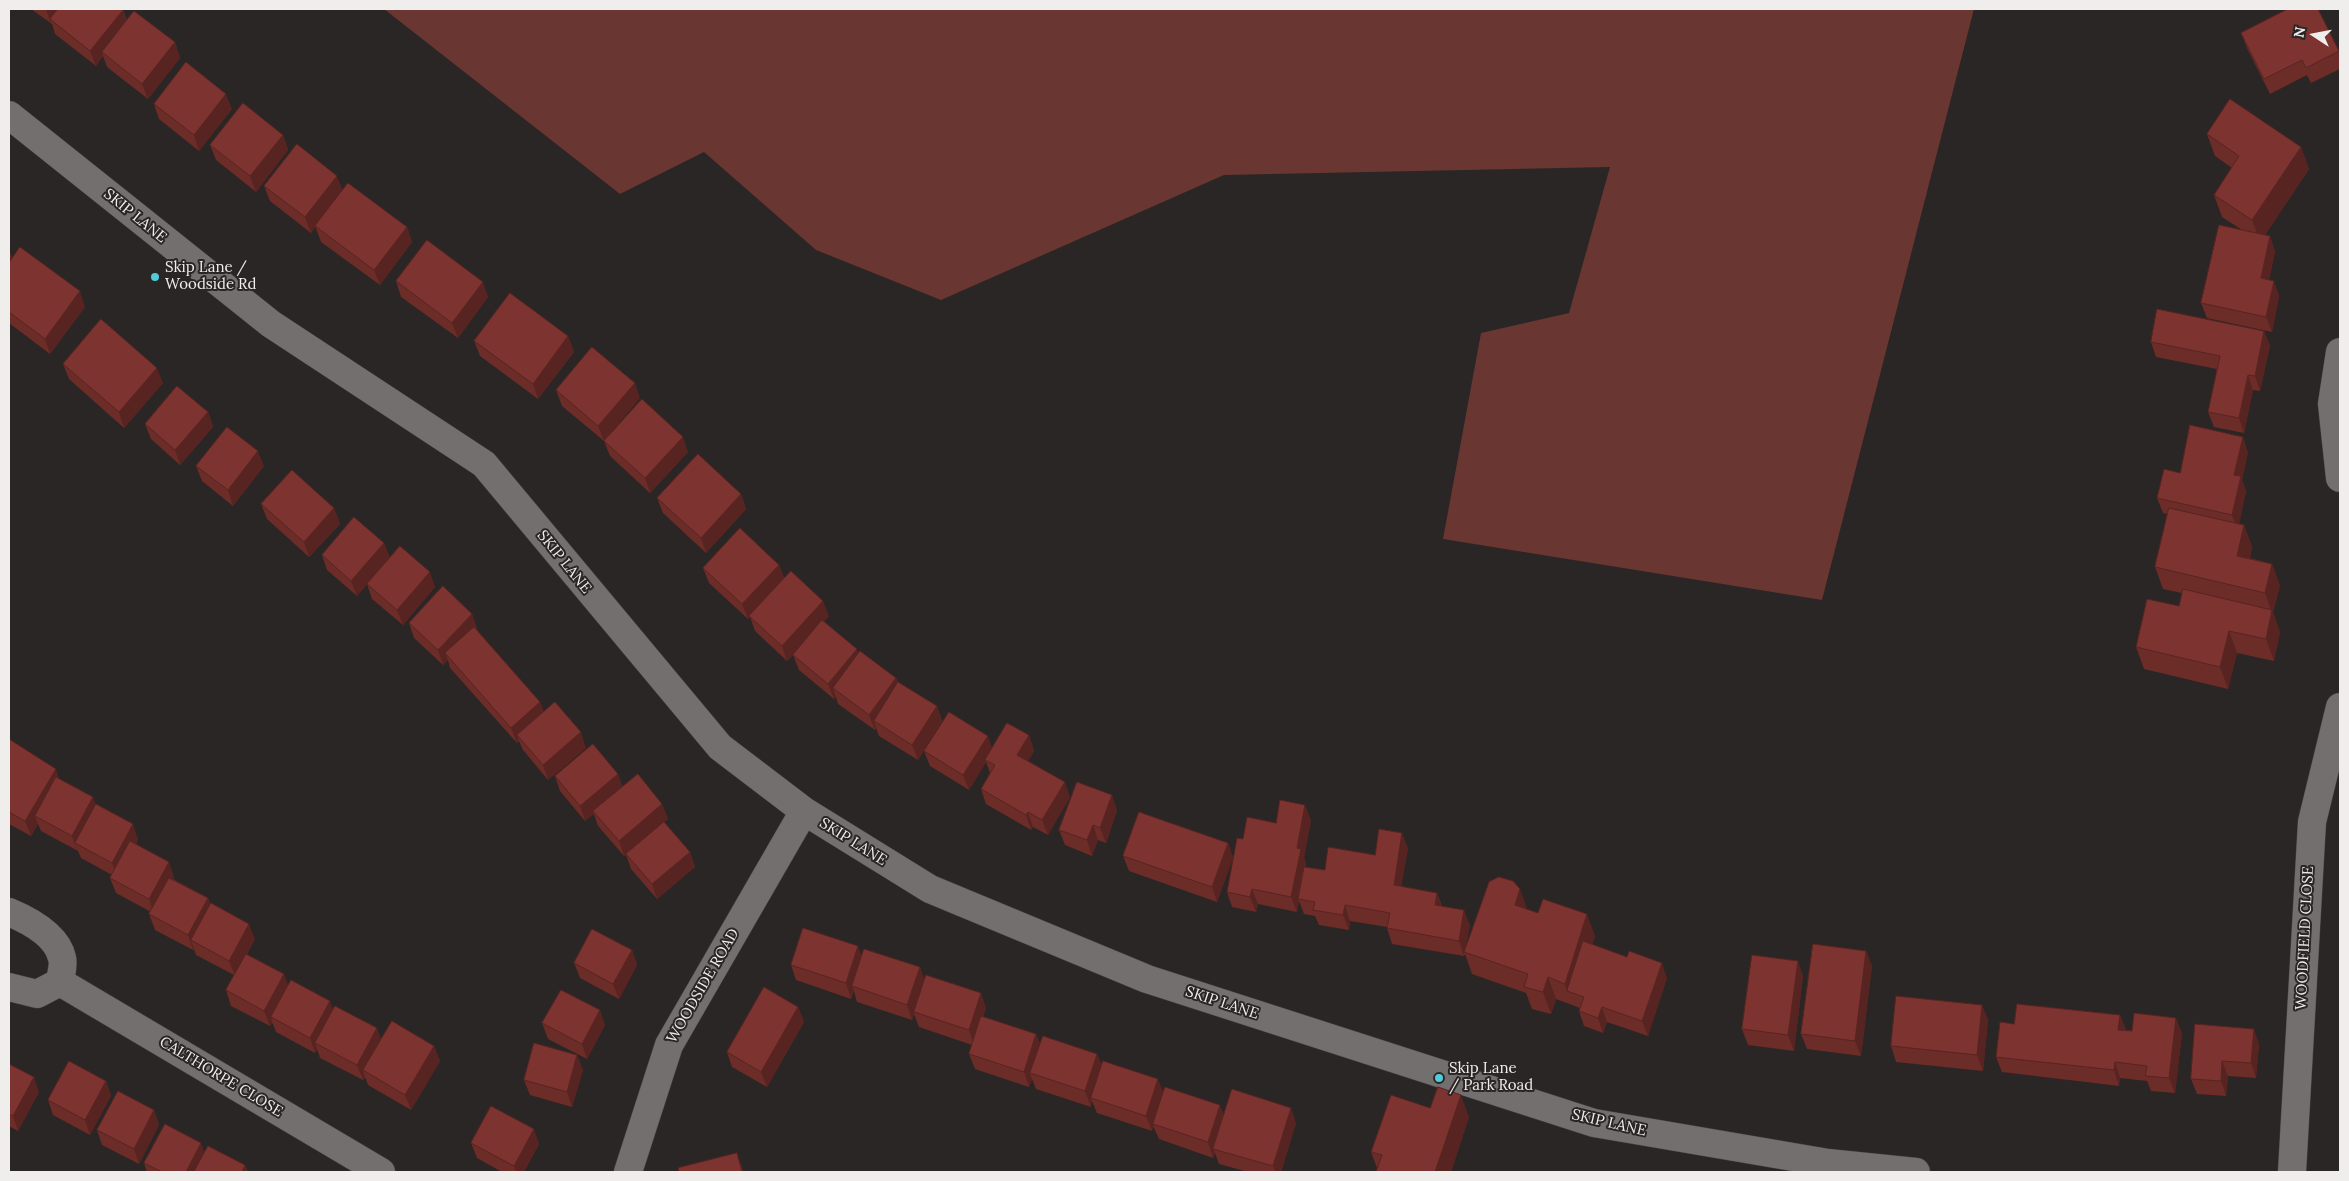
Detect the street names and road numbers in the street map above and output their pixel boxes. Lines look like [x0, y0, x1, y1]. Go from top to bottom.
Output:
street label: SKIP LANE [100, 185, 170, 247]
street label: SKIP LANE [533, 527, 595, 597]
street label: SKIP LANE [816, 814, 890, 870]
street label: WOODFIELD CLOSE [2292, 865, 2318, 1011]
street label: WOODSIDE ROAD [663, 926, 743, 1046]
street label: SKIP LANE [1183, 983, 1261, 1023]
street label: CALTHORPE CLOSE [156, 1033, 286, 1121]
street label: SKIP LANE [1570, 1106, 1648, 1140]

